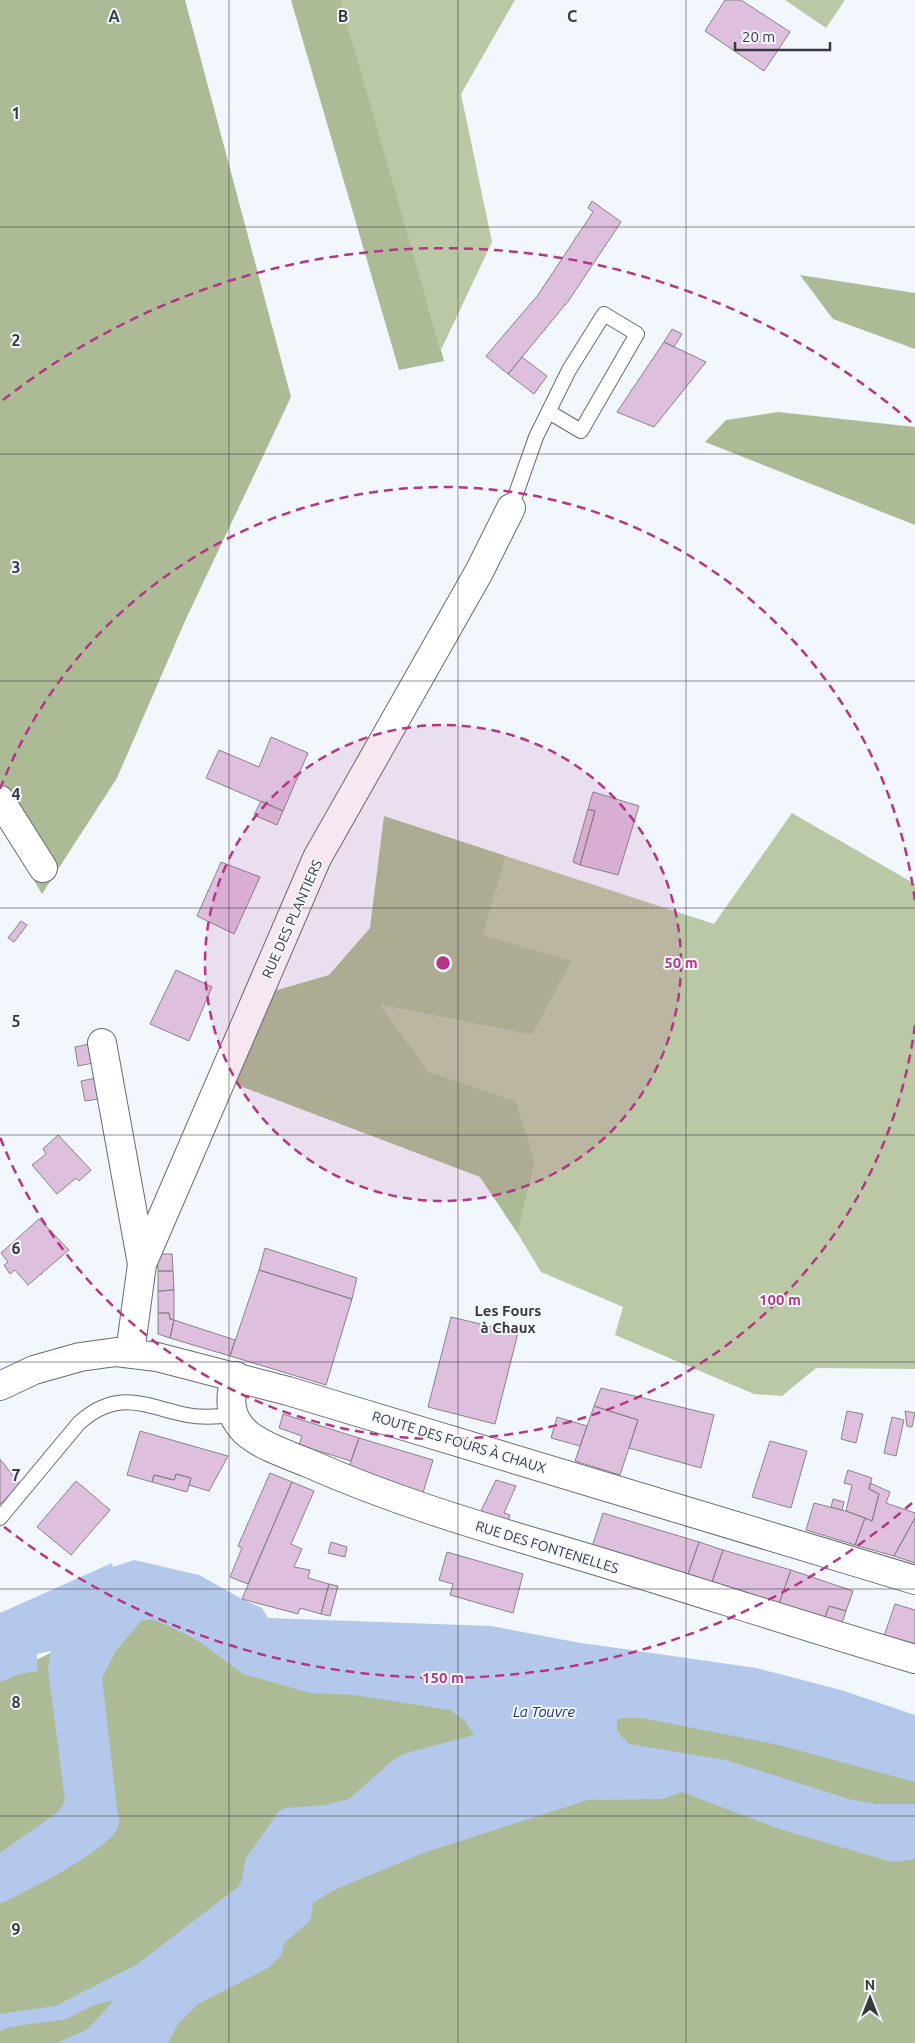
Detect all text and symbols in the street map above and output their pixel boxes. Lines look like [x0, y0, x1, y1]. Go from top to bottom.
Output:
text: A [108, 7, 120, 25]
text: B [338, 7, 348, 25]
text: C [567, 7, 577, 25]
scale bar [735, 20, 830, 52]
text: 20 m [742, 28, 775, 45]
text: 1 [11, 104, 21, 122]
text: 2 [11, 331, 21, 349]
text: 3 [11, 558, 21, 576]
text: 4 [11, 785, 21, 803]
street label: RUE DES PLANTIERS [259, 857, 325, 981]
centre of rings [434, 954, 452, 972]
text: 50 m [664, 954, 698, 971]
text: 5 [11, 1012, 21, 1030]
text: 6 [11, 1239, 21, 1257]
text: 100 m [759, 1291, 801, 1308]
district label: Les Fours à Chaux [475, 1302, 541, 1336]
street label: ROUTE DES FOURS À CHAUX [370, 1407, 549, 1476]
text: 7 [11, 1466, 21, 1484]
street label: RUE DES FONTENELLES [474, 1518, 620, 1576]
text: 150 m [422, 1669, 464, 1686]
text: 8 [11, 1693, 21, 1711]
water label: La Touvre [513, 1703, 575, 1720]
text: 9 [11, 1920, 21, 1938]
north arrow [845, 1973, 895, 2023]
text: N [865, 1977, 875, 1993]

